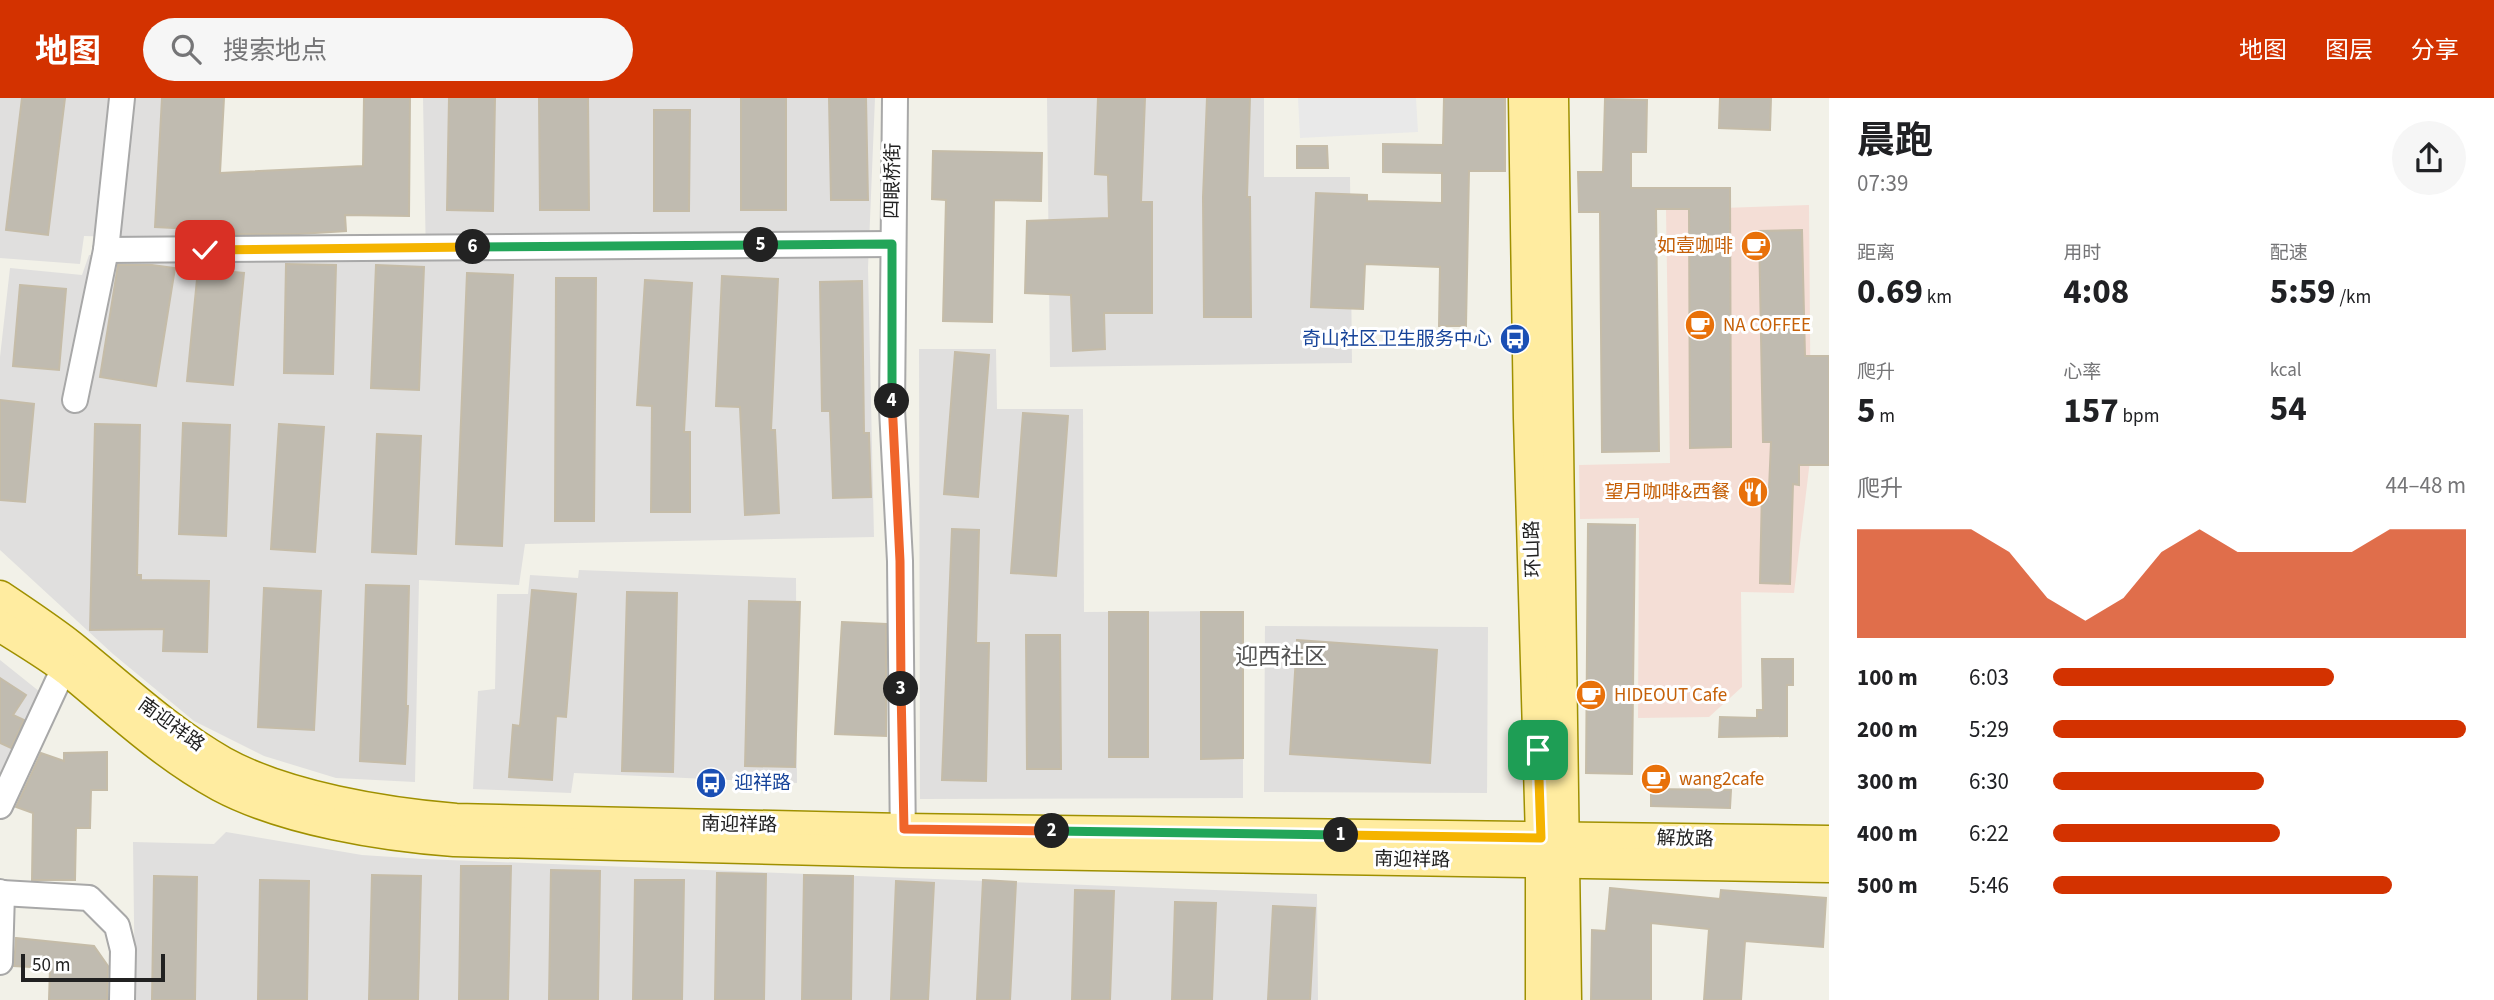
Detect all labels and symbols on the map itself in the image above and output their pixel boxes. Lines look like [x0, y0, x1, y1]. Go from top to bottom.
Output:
street label: 四眼桥街 [879, 143, 907, 219]
pin [175, 220, 235, 280]
pin: 5 [744, 228, 778, 262]
cafe icon: 如壹咖啡 [1739, 229, 1773, 263]
pin: 6 [456, 230, 490, 264]
place label: 如壹咖啡 [1657, 233, 1733, 260]
cafe icon: NA COFFEE [1683, 308, 1717, 342]
place label: NA COFFEE [1723, 312, 1811, 339]
bus stop icon: 奇山社区卫生服务中心 [1498, 322, 1532, 356]
place label: 奇山社区卫生服务中心 [1302, 326, 1492, 353]
pin: 4 [874, 384, 910, 418]
restaurant icon: 望月咖啡&西餐 [1736, 475, 1770, 509]
place label: 望月咖啡&西餐 [1604, 479, 1730, 506]
street label: 环山路 [1519, 520, 1547, 578]
district label: 迎西社区 [1235, 640, 1327, 673]
pin: 3 [884, 672, 918, 706]
cafe icon: HIDEOUT Cafe [1574, 678, 1608, 712]
place label: HIDEOUT Cafe [1614, 682, 1727, 709]
street label: 南迎祥路 [132, 692, 210, 758]
pin [1508, 720, 1568, 780]
cafe icon: wang2cafe [1639, 762, 1673, 796]
bus stop icon: 迎祥路 [694, 766, 728, 800]
place label: wang2cafe [1679, 766, 1764, 793]
place label: 迎祥路 [734, 770, 791, 797]
street label: 南迎祥路 [701, 811, 777, 839]
pin: 2 [1034, 814, 1070, 848]
pin: 1 [1324, 818, 1358, 852]
street label: 解放路 [1656, 825, 1714, 853]
street label: 南迎祥路 [1374, 846, 1450, 874]
scale bar [21, 951, 164, 983]

